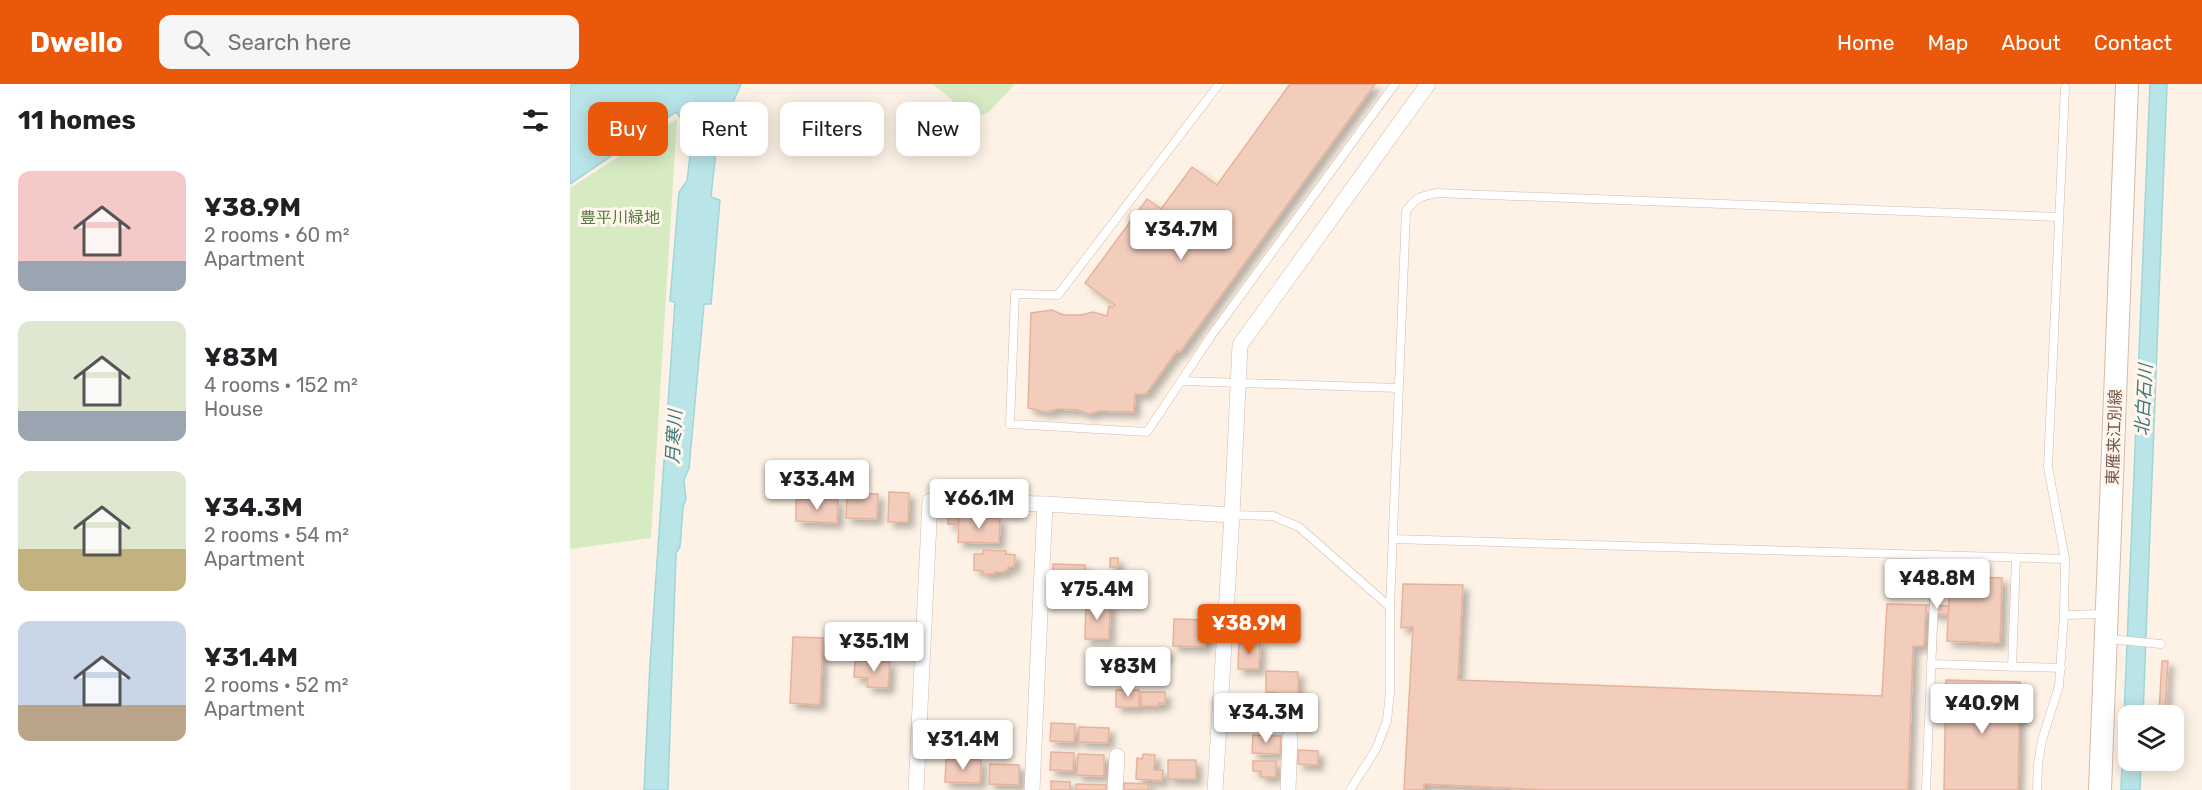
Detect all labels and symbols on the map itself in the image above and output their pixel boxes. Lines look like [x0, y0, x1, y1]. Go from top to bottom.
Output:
park label: 豊平川緑地 [580, 208, 660, 227]
pin: ¥34.7M [1132, 210, 1230, 261]
water label: 北白石川 [2131, 361, 2157, 437]
street label: 東雁来江別線 [2103, 389, 2125, 485]
water label: 月寒川 [662, 407, 687, 465]
pin: ¥33.4M [768, 460, 866, 511]
pin: ¥66.1M [930, 479, 1028, 530]
pin: ¥48.8M [1888, 559, 1986, 610]
pin: ¥75.4M [1048, 570, 1146, 621]
pin: ¥38.9M [1200, 604, 1298, 655]
pin: ¥35.1M [825, 622, 923, 673]
pin: ¥83M [1092, 647, 1164, 698]
pin: ¥40.9M [1933, 684, 2031, 735]
pin: ¥34.3M [1217, 693, 1315, 744]
pin: ¥31.4M [914, 720, 1012, 771]

